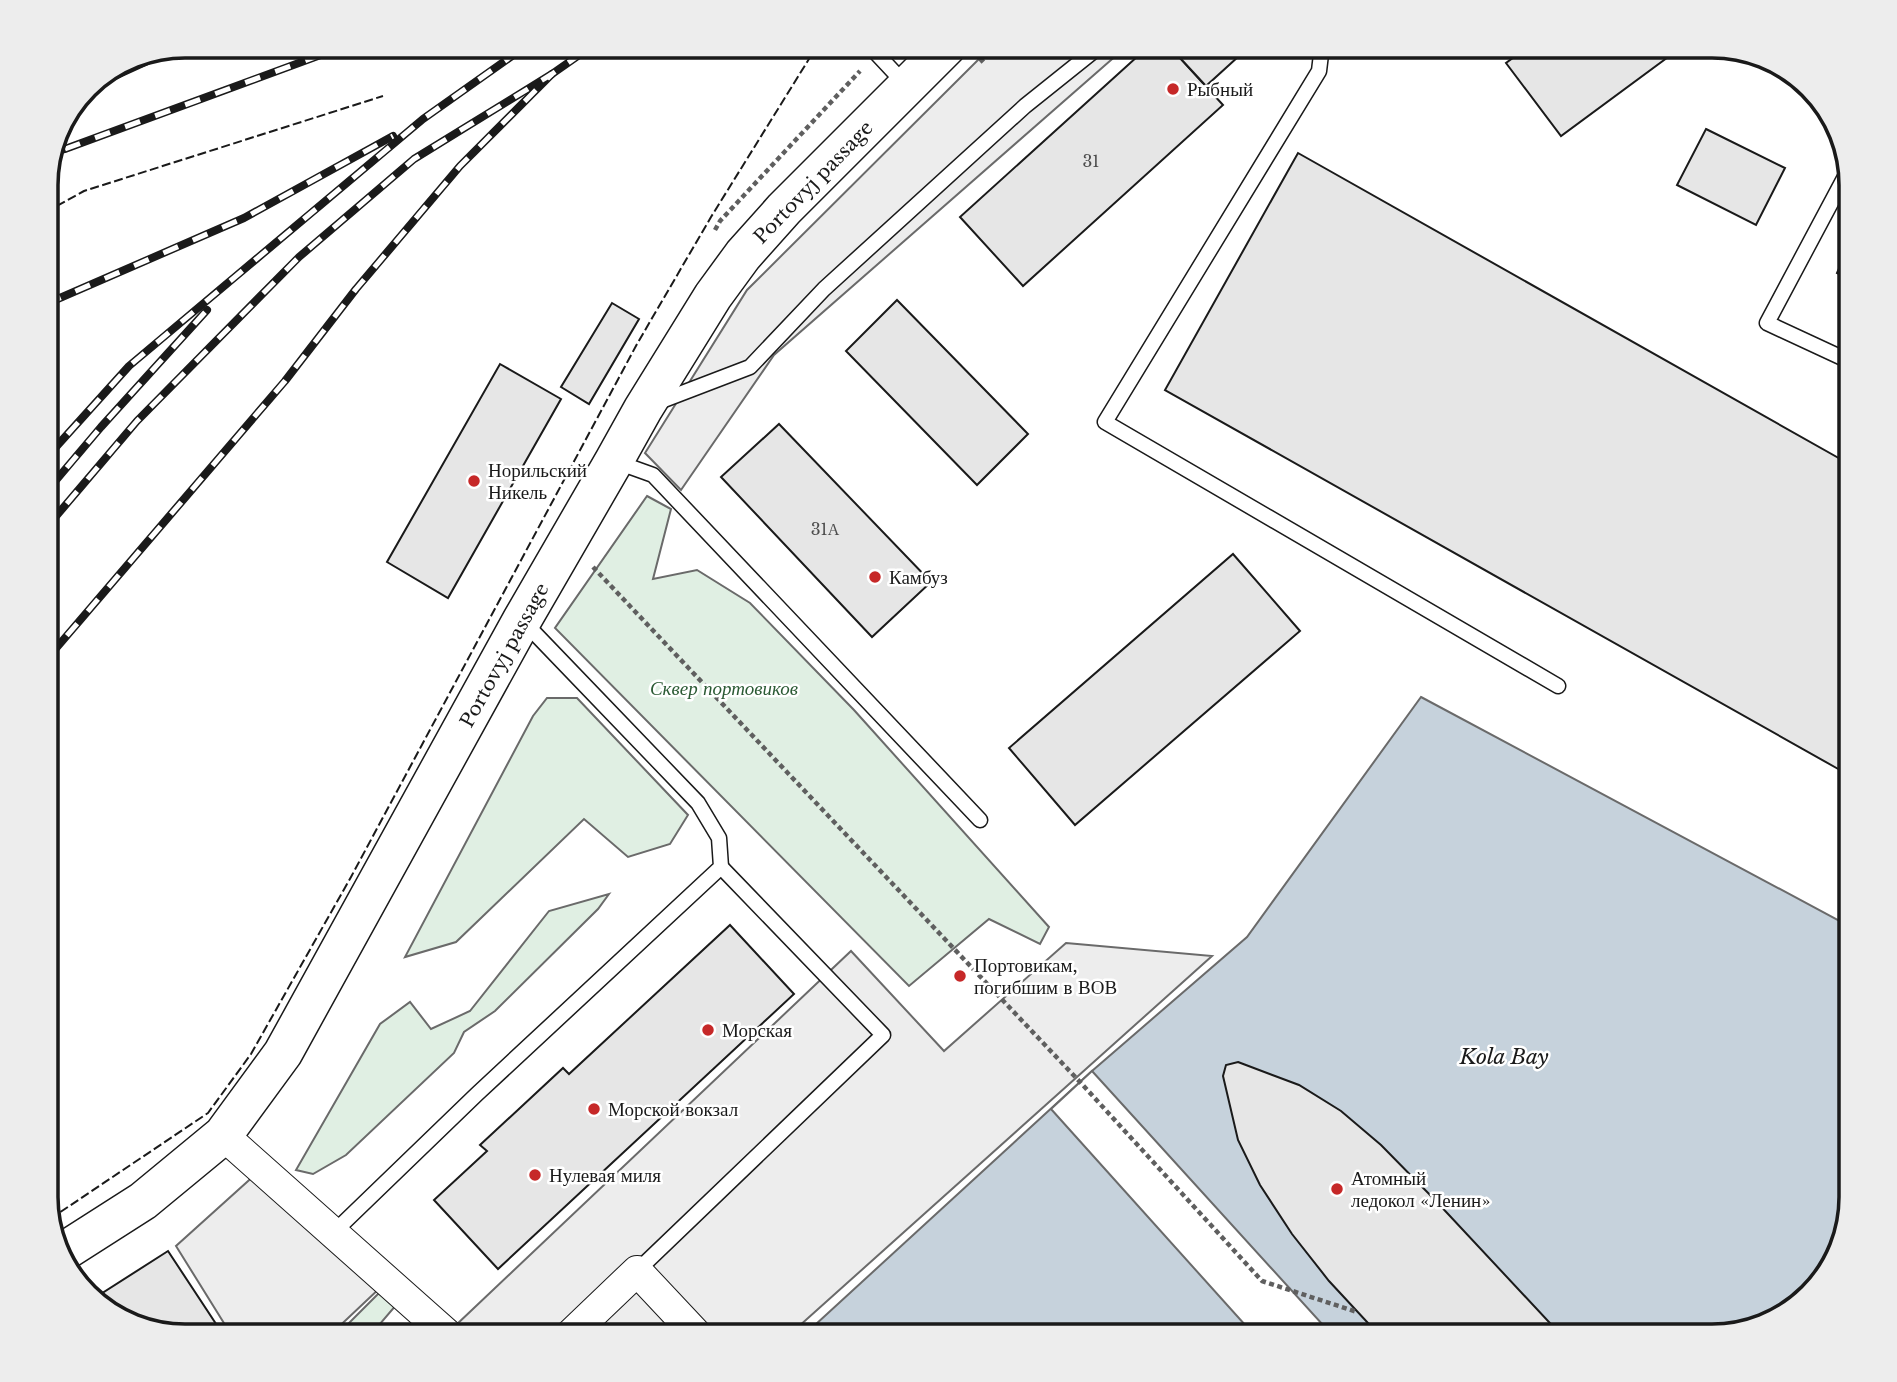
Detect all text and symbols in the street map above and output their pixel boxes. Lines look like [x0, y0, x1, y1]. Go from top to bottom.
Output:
place label: Рыбный [1187, 78, 1253, 101]
marker: Рыбный [1165, 81, 1181, 97]
street label: Portovyj passage [749, 116, 878, 248]
house number: 31 [1083, 151, 1100, 171]
place label: Норильский Никель [488, 459, 587, 504]
marker: Норильский Никель [466, 473, 482, 489]
house number: 31А [811, 519, 840, 539]
place label: Камбуз [889, 566, 948, 589]
marker: Камбуз [867, 569, 883, 585]
street label: Portovyj passage [455, 579, 554, 731]
park label: Сквер портовиков [650, 677, 798, 700]
place label: Портовикам, погибшим в ВОВ [974, 954, 1117, 999]
marker: Портовикам, погибшим в ВОВ [952, 968, 968, 984]
place label: Морская [722, 1019, 792, 1042]
marker: Морская [700, 1022, 716, 1038]
water label: Kola Bay [1459, 1044, 1549, 1070]
place label: Морской вокзал [608, 1098, 739, 1121]
marker: Морской вокзал [586, 1101, 602, 1117]
place label: Нулевая миля [549, 1164, 661, 1187]
marker: Нулевая миля [527, 1167, 543, 1183]
place label: Атомный ледокол «Ленин» [1351, 1167, 1491, 1212]
marker: Атомный ледокол «Ленин» [1329, 1181, 1345, 1197]

